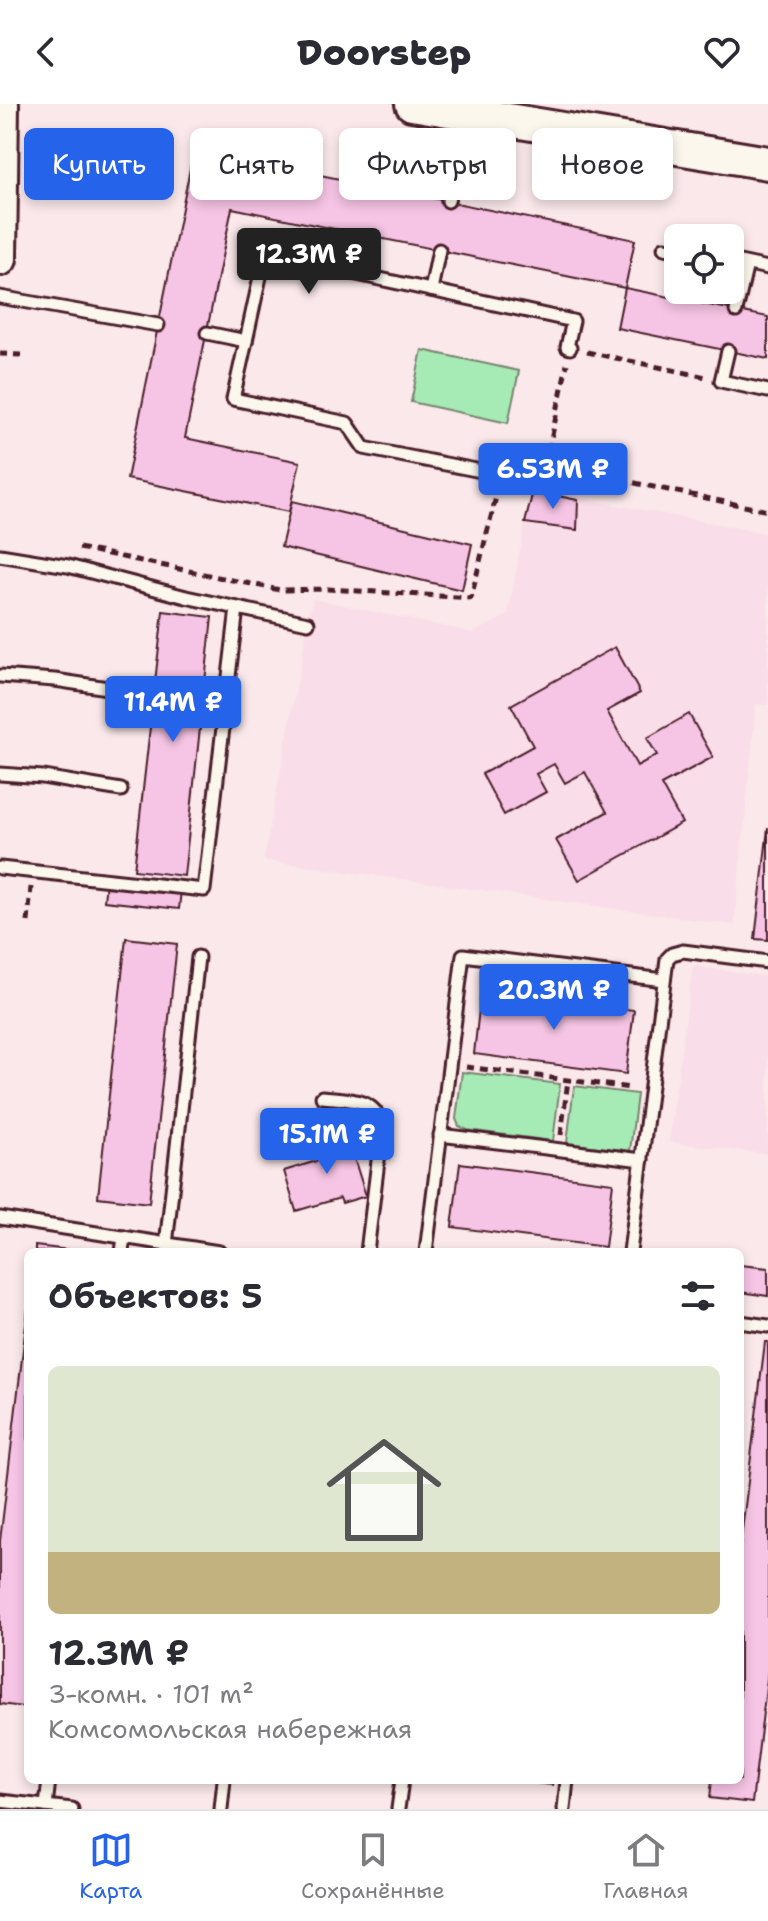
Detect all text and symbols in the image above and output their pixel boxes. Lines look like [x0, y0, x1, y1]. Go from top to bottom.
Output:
text: Doorstep [297, 28, 471, 77]
icon: back [24, 30, 68, 74]
icon: heart [700, 30, 744, 74]
chip: Купить [24, 128, 174, 200]
chip: Снять [190, 128, 323, 200]
chip: Фильтры [339, 128, 516, 200]
chip: Новое [532, 128, 673, 200]
map controls [664, 224, 744, 304]
button: locate [664, 224, 744, 304]
pin: 12.3M ₽ [235, 228, 383, 296]
text: 12.3M ₽ [255, 236, 363, 271]
pin: 6.53M ₽ [479, 443, 627, 511]
text: 6.53M ₽ [496, 451, 610, 486]
pin: 11.4M ₽ [99, 676, 247, 744]
text: 11.4M ₽ [123, 684, 223, 719]
pin: 20.3M ₽ [480, 964, 628, 1032]
text: 20.3M ₽ [497, 972, 611, 1007]
pin: 15.1M ₽ [253, 1108, 401, 1176]
text: 15.1M ₽ [278, 1116, 376, 1151]
text: Объектов: 5 [48, 1273, 263, 1319]
icon: filters [676, 1274, 720, 1318]
icon: home [312, 1418, 456, 1562]
text: 12.3M ₽ [48, 1630, 189, 1676]
text: 3-комн. · 101 m² [48, 1676, 254, 1711]
text: Комсомольская набережная [48, 1711, 412, 1746]
tab: Карта [79, 1828, 142, 1905]
tab: Сохранённые [301, 1828, 445, 1905]
tab: Главная [603, 1828, 689, 1905]

